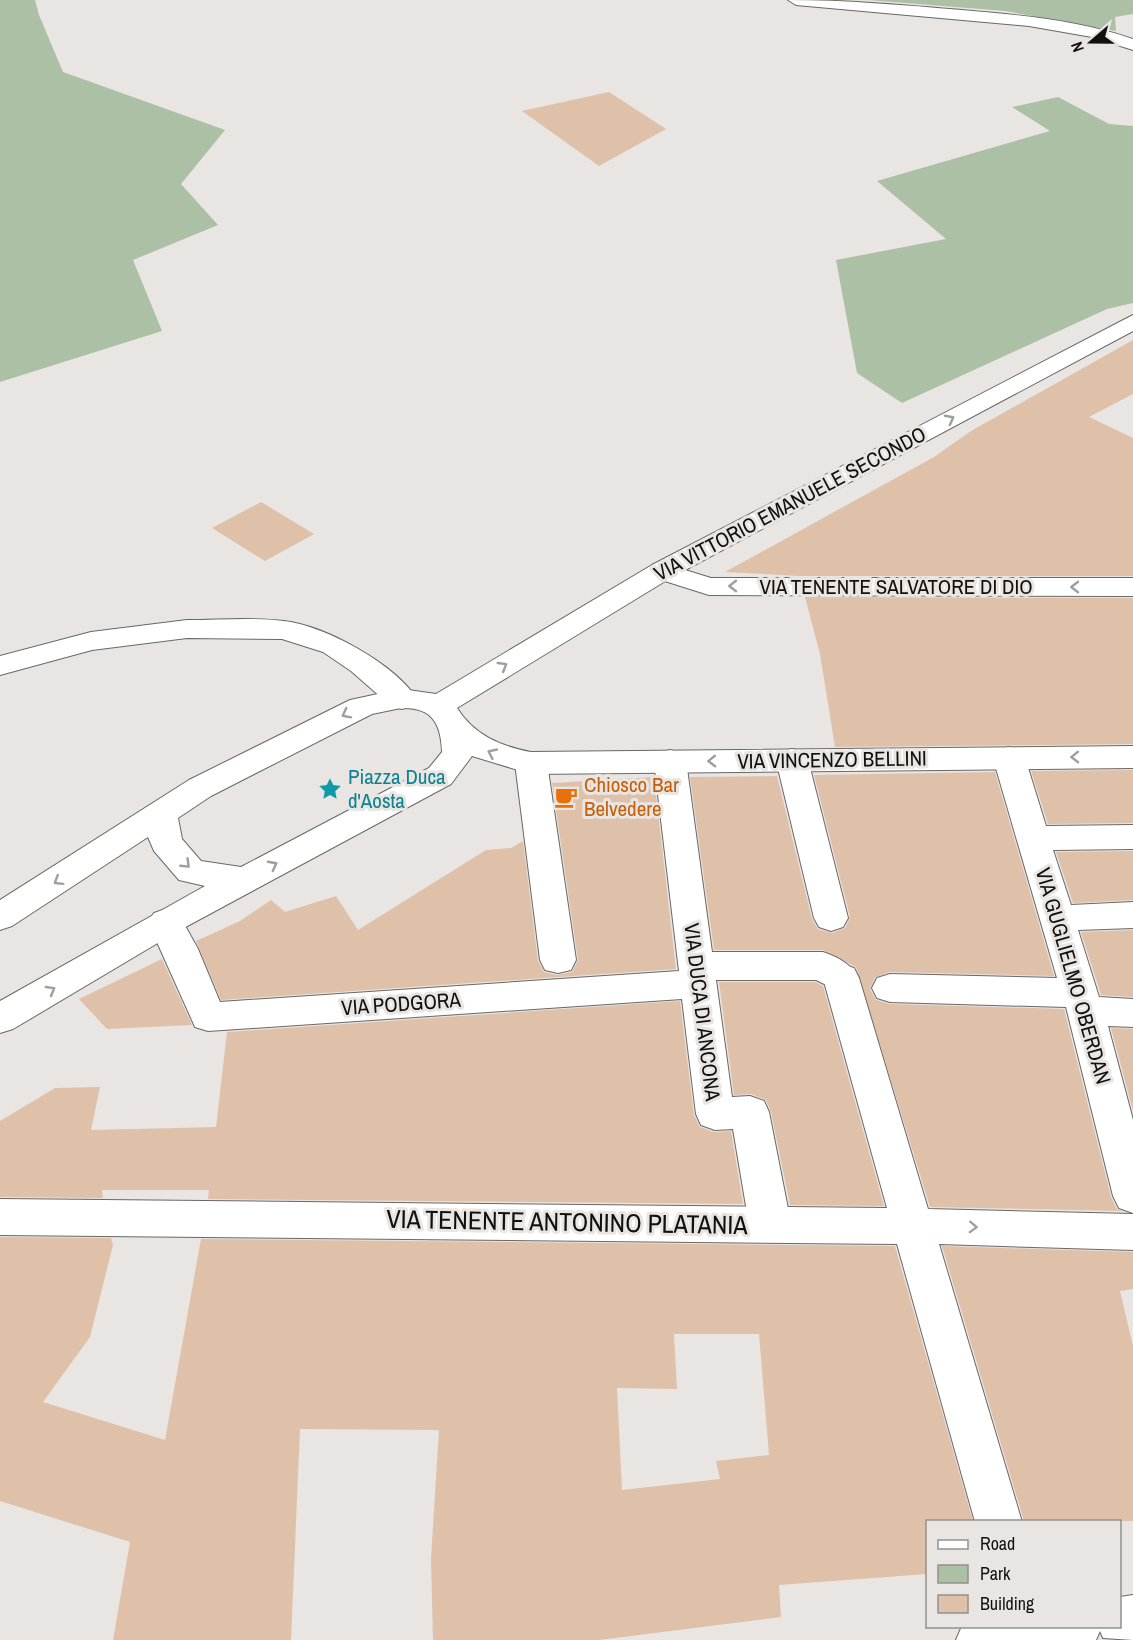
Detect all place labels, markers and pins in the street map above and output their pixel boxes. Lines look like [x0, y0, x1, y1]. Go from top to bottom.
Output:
place label: Piazza Duca d'Aosta [348, 762, 446, 815]
place label: Chiosco Bar Belvedere [584, 770, 679, 823]
place icon: Piazza Duca d'Aosta [317, 776, 343, 802]
cafe icon: Chiosco Bar Belvedere [553, 784, 579, 810]

